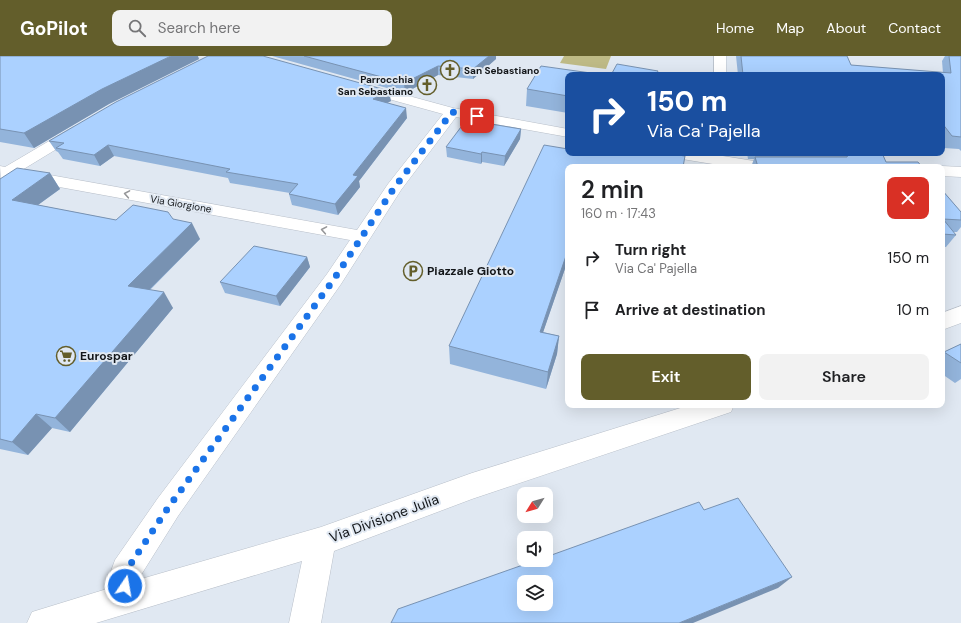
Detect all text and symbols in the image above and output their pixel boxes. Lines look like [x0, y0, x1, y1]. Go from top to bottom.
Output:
search box [112, 10, 392, 46]
text: GoPilot [20, 16, 88, 41]
icon: search [126, 17, 148, 39]
text: Search here [158, 18, 241, 38]
text: Home [716, 19, 754, 37]
text: Map [776, 19, 804, 37]
text: About [826, 19, 866, 37]
text: Contact [888, 19, 941, 37]
church icon: San Sebastiano [439, 59, 461, 81]
place label: San Sebastiano [464, 64, 539, 77]
place label: Parrocchia San Sebastiano [338, 73, 413, 98]
church icon: Parrocchia San Sebastiano [416, 74, 438, 96]
text: 150 m [647, 83, 727, 120]
icon: right [581, 88, 633, 140]
pin [460, 99, 494, 133]
icon: arrive [466, 105, 488, 127]
text: Via Ca' Pajella [647, 119, 761, 143]
text: 2 min [581, 174, 644, 205]
button: close [887, 177, 929, 219]
one-way arrow [124, 190, 130, 199]
street label: Via Giorgione [149, 192, 213, 216]
text: 160 m · 17:43 [581, 205, 656, 222]
one-way arrow [321, 226, 327, 234]
text: Turn right [615, 240, 686, 260]
icon: right [581, 247, 603, 269]
text: 150 m [888, 248, 929, 268]
parking icon: Piazzale Giotto [402, 260, 424, 282]
text: Via Ca' Pajella [615, 260, 697, 277]
place label: Piazzale Giotto [427, 263, 514, 279]
icon: arrive [581, 299, 603, 321]
text: Arrive at destination [615, 300, 766, 320]
text: 10 m [897, 300, 929, 320]
supermarket icon: Eurospar [55, 345, 77, 367]
place label: Eurospar [80, 348, 133, 364]
button: Exit [581, 354, 751, 400]
button: Share [759, 354, 929, 400]
north arrow [517, 487, 553, 523]
map controls [517, 487, 553, 611]
street label: Via Divisione Julia [327, 490, 441, 546]
button: sound [517, 531, 553, 567]
position arrow [104, 565, 146, 607]
button: layers [517, 575, 553, 611]

